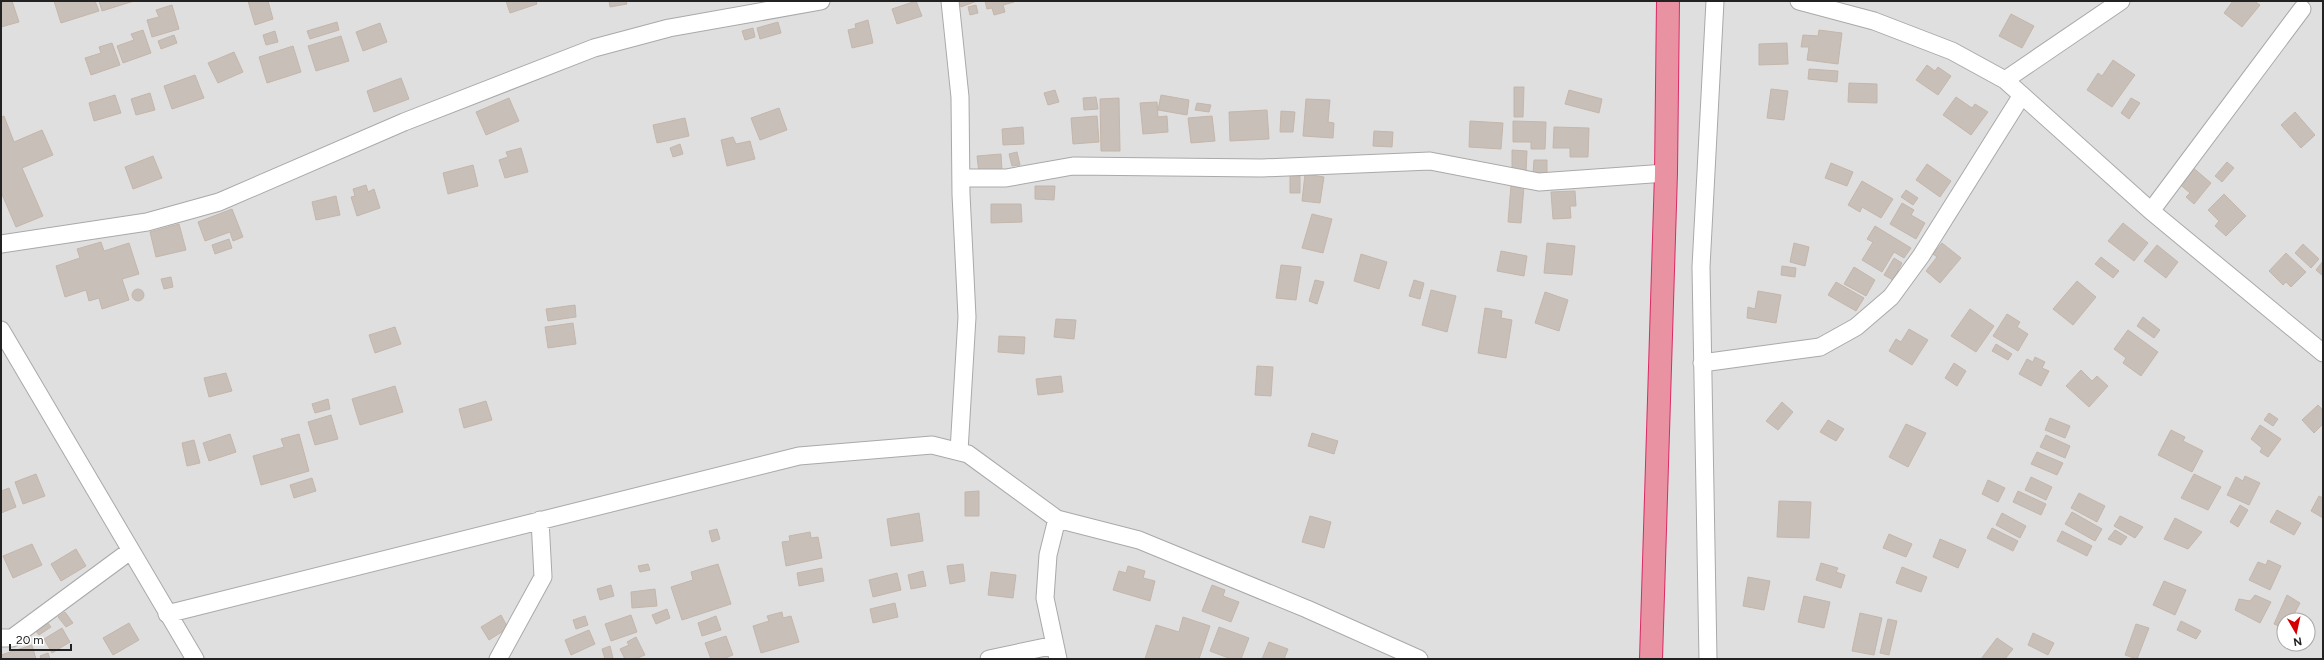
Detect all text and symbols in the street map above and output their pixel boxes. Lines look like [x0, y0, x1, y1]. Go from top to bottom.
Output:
north arrow [2276, 612, 2316, 652]
scale bar [10, 626, 71, 652]
text: 20 m [16, 633, 44, 647]
text: N [2292, 634, 2303, 648]

